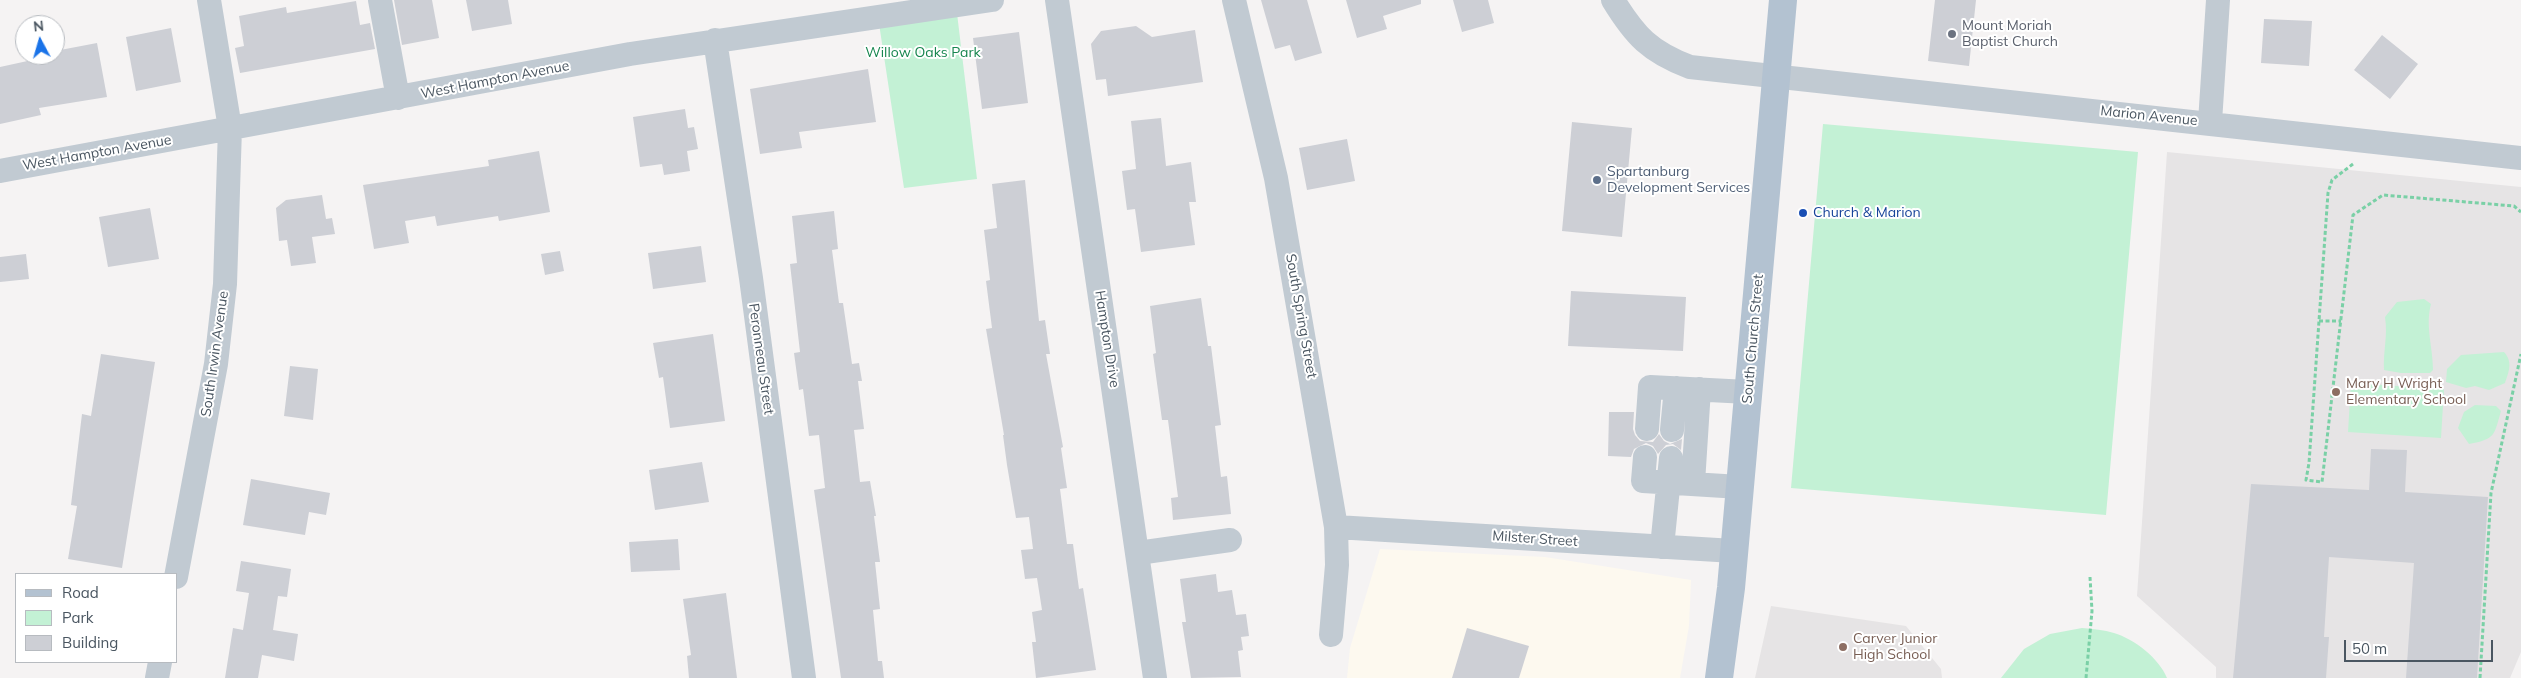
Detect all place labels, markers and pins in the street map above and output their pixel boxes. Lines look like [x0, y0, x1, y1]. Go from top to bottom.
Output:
place label: Mount Moriah Baptist Church [1962, 18, 2058, 50]
marker: Mount Moriah Baptist Church [1946, 28, 1958, 40]
place label: Spartanburg Development Services [1607, 164, 1750, 196]
marker: Spartanburg Development Services [1591, 174, 1603, 186]
place label: Church & Marion [1813, 205, 1921, 221]
marker: Church & Marion [1797, 207, 1809, 219]
place label: Mary H Wright Elementary School [2346, 376, 2466, 408]
marker: Mary H Wright Elementary School [2330, 386, 2342, 398]
place label: Carver Junior High School [1853, 631, 1937, 664]
marker: Carver Junior High School [1837, 641, 1849, 653]

